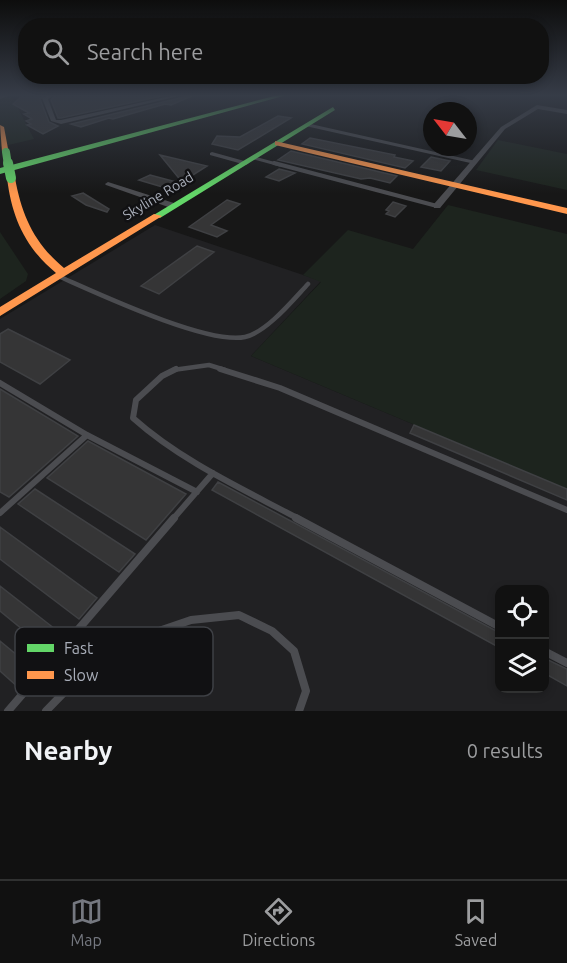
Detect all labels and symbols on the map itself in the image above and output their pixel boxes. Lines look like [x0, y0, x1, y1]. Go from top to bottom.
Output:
north arrow [423, 102, 477, 156]
street label: Skyline Road [120, 169, 196, 223]
legend [15, 627, 213, 696]
text: Fast [64, 639, 94, 657]
text: Slow [64, 666, 99, 684]

